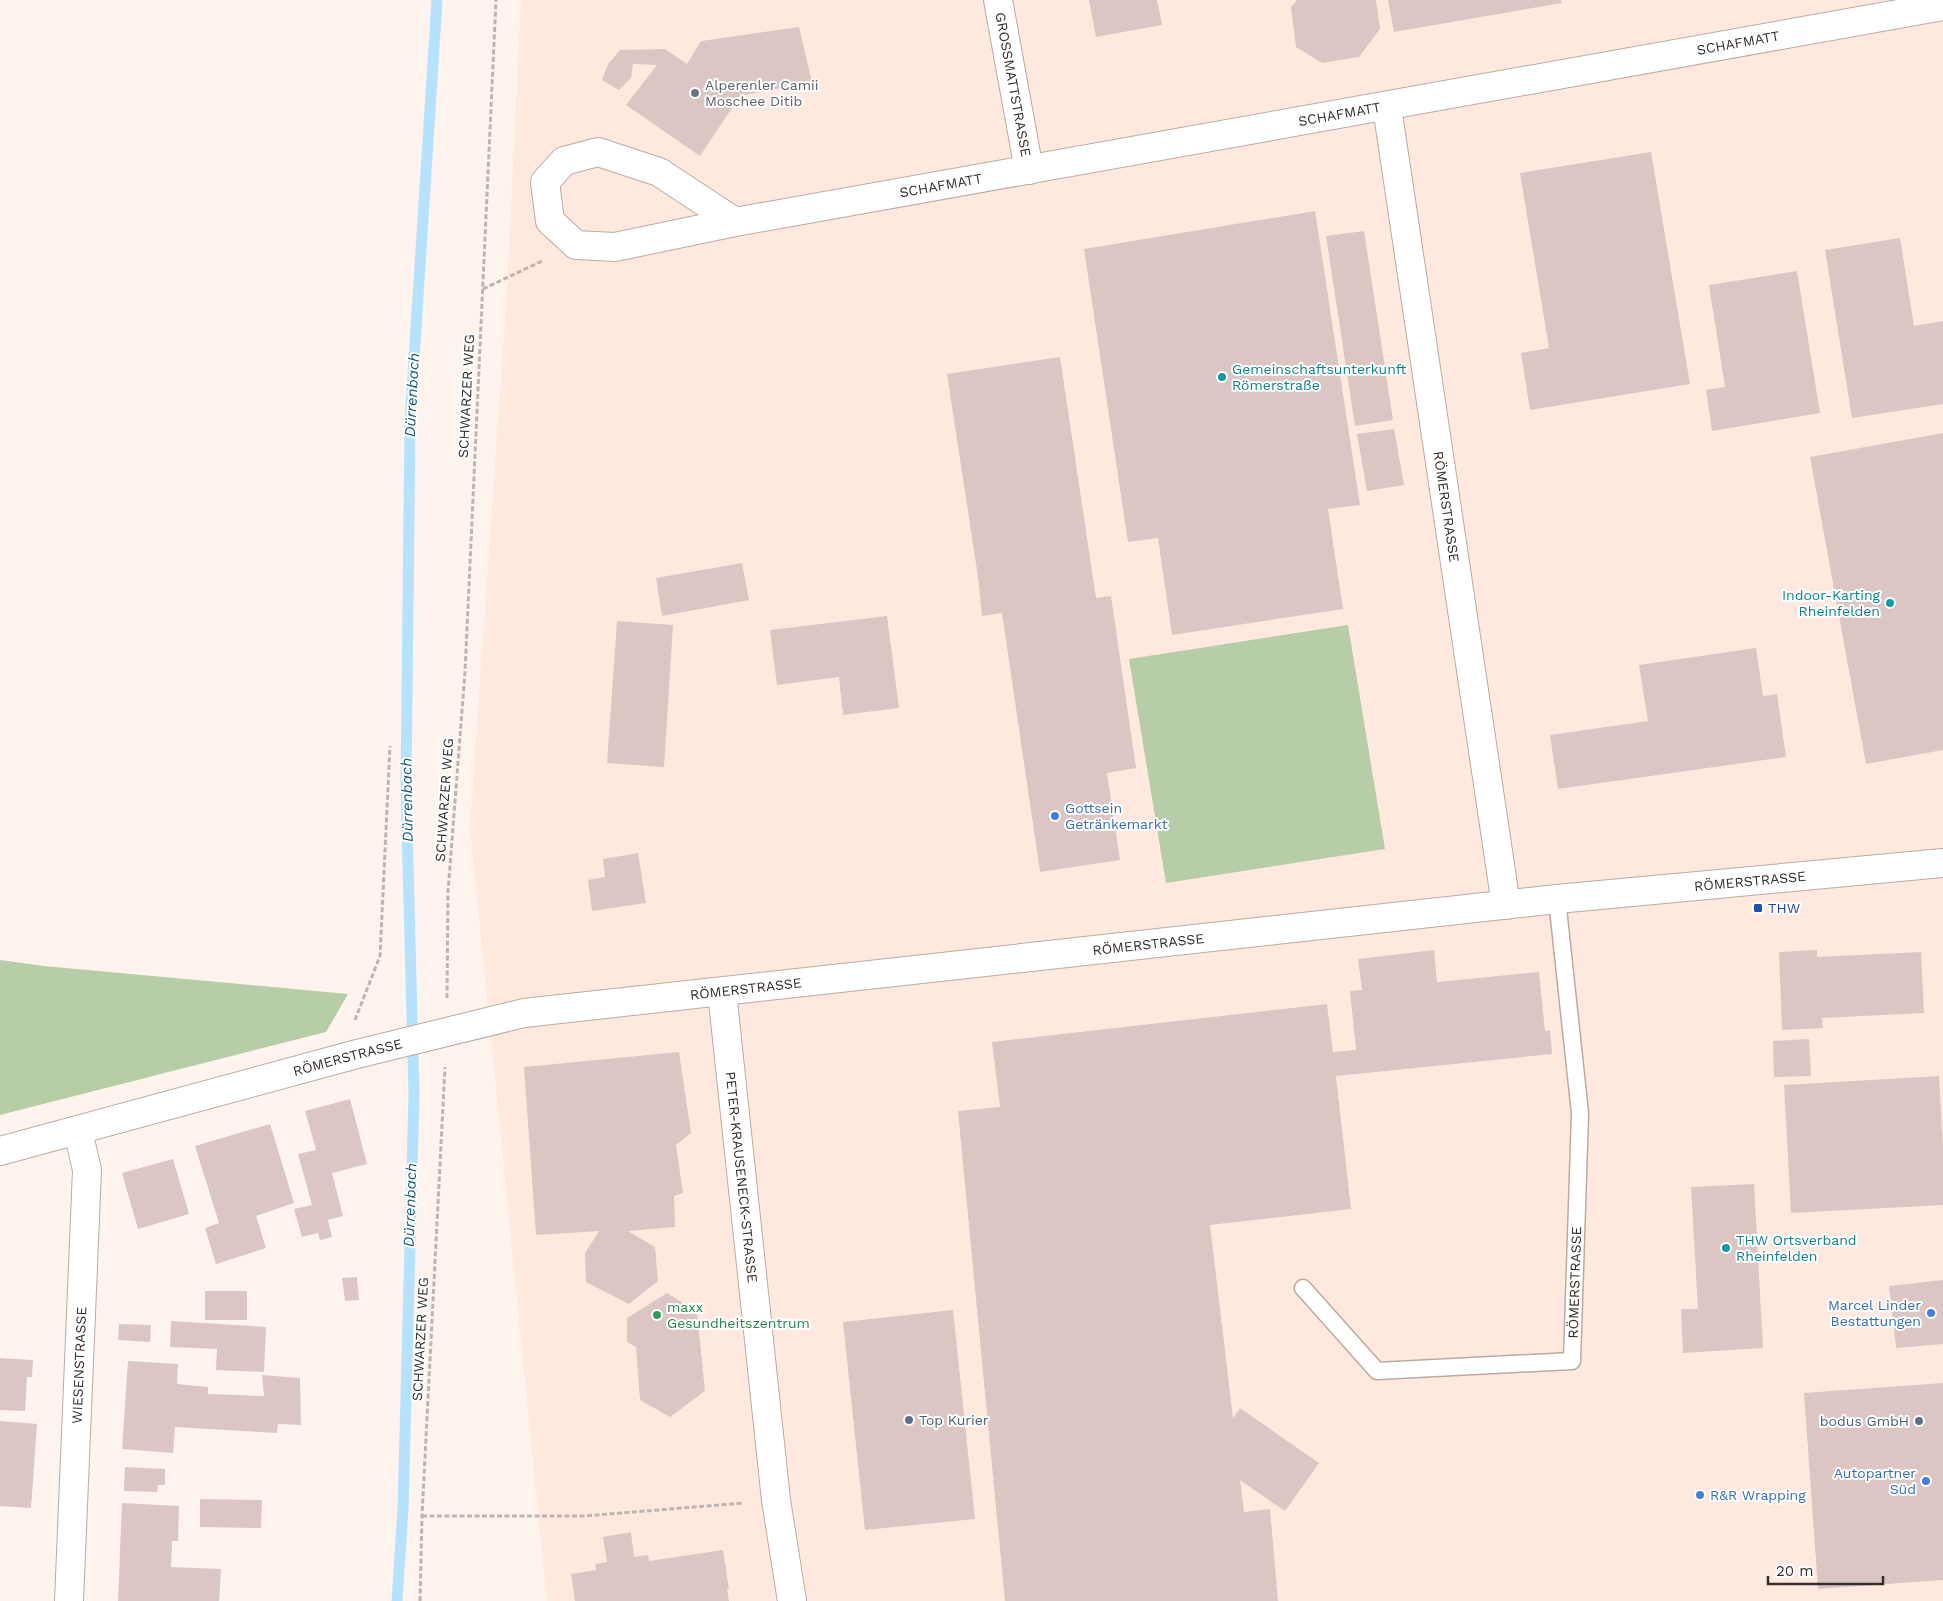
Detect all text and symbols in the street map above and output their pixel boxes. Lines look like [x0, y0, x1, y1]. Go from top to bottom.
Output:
street label: GROSSMATTSTRASSE [992, 11, 1034, 158]
street label: SCHAFMATT [1696, 27, 1781, 58]
place label: Alperenler Camii Moschee Ditib [705, 77, 818, 109]
marker: Alperenler Camii Moschee Ditib [689, 87, 701, 99]
street label: SCHAFMATT [1297, 99, 1382, 129]
street label: SCHAFMATT [898, 170, 984, 200]
street label: SCHWARZER WEG [455, 334, 477, 458]
water label: Dürrenbach [401, 353, 423, 437]
place label: Gemeinschaftsunterkunft Römerstraße [1232, 361, 1407, 393]
marker: Gemeinschaftsunterkunft Römerstraße [1216, 371, 1228, 383]
street label: RÖMERSTRASSE [1430, 450, 1463, 563]
place label: Indoor-Karting Rheinfelden [1782, 587, 1881, 619]
marker: Indoor-Karting Rheinfelden [1884, 597, 1896, 609]
street label: SCHWARZER WEG [432, 738, 456, 862]
water label: Dürrenbach [397, 758, 417, 842]
place label: Gottsein Getränkemarkt [1065, 800, 1168, 832]
marker: Gottsein Getränkemarkt [1049, 810, 1061, 822]
street label: RÖMERSTRASSE [1693, 868, 1807, 894]
place label: THW [1768, 900, 1800, 916]
marker: THW [1752, 902, 1764, 914]
street label: RÖMERSTRASSE [1092, 930, 1205, 958]
street label: RÖMERSTRASSE [689, 974, 803, 1003]
street label: RÖMERSTRASSE [291, 1035, 404, 1079]
street label: PETER-KRAUSENECK-STRASSE [722, 1071, 761, 1283]
water label: Dürrenbach [400, 1163, 420, 1247]
street label: RÖMERSTRASSE [1565, 1226, 1584, 1339]
place label: THW Ortsverband Rheinfelden [1736, 1232, 1857, 1264]
marker: THW Ortsverband Rheinfelden [1720, 1242, 1732, 1254]
street label: SCHWARZER WEG [409, 1277, 431, 1401]
place label: Marcel Linder Bestattungen [1828, 1297, 1921, 1329]
place label: maxx Gesundheitszentrum [667, 1299, 810, 1331]
street label: WIESENSTRASSE [68, 1306, 89, 1424]
marker: Marcel Linder Bestattungen [1925, 1307, 1937, 1319]
marker: maxx Gesundheitszentrum [651, 1309, 663, 1321]
place label: Top Kurier [919, 1412, 989, 1428]
place label: bodus GmbH [1820, 1413, 1909, 1429]
marker: Top Kurier [903, 1414, 915, 1426]
marker: bodus GmbH [1913, 1415, 1925, 1427]
place label: Autopartner Süd [1834, 1465, 1916, 1497]
marker: Autopartner Süd [1920, 1475, 1932, 1487]
place label: R&R Wrapping [1710, 1487, 1806, 1503]
marker: R&R Wrapping [1694, 1489, 1706, 1501]
scale bar [1768, 1554, 1883, 1586]
text: 20 m [1776, 1562, 1814, 1580]

